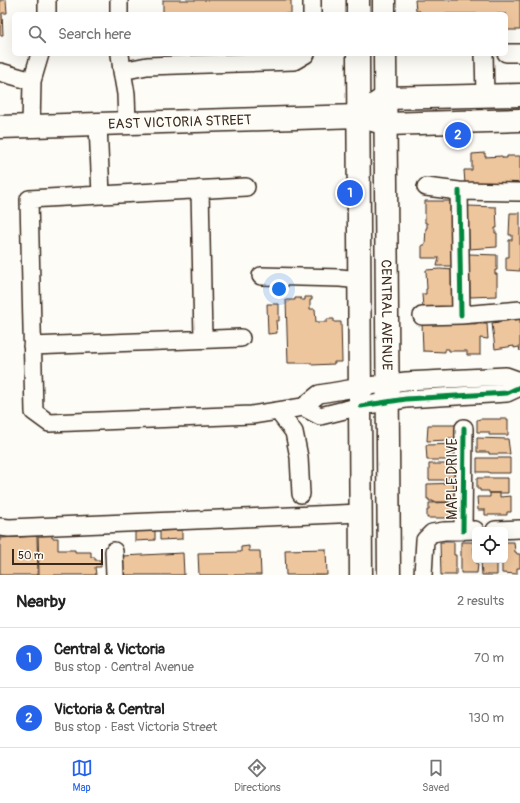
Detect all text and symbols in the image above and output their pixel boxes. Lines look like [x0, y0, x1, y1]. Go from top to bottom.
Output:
search box [12, 12, 508, 56]
icon: search [26, 23, 48, 45]
text: Search here [58, 25, 131, 44]
street label: EAST VICTORIA STREET [108, 111, 252, 133]
pin: 2 [445, 120, 471, 150]
pin: 1 [337, 178, 363, 208]
street label: CENTRAL AVENUE [378, 259, 395, 370]
your location [269, 279, 289, 299]
street label: MAPLE DRIVE [444, 438, 461, 520]
map controls [472, 527, 508, 563]
button: locate [472, 527, 508, 563]
scale bar [12, 547, 103, 566]
text: 50 m [18, 549, 44, 562]
text: Nearby [16, 591, 65, 612]
text: 2 results [457, 593, 504, 609]
text: Central & Victoria [54, 640, 165, 659]
text: 1 [26, 650, 32, 666]
text: 70 m [474, 650, 504, 666]
text: Bus stop · Central Avenue [54, 659, 194, 675]
text: Victoria & Central [54, 700, 165, 719]
text: 2 [25, 710, 33, 726]
text: 130 m [468, 710, 504, 726]
text: Bus stop · East Victoria Street [54, 719, 217, 735]
tab: Map [71, 757, 93, 794]
tab: Directions [234, 757, 281, 794]
tab: Saved [422, 757, 449, 794]

